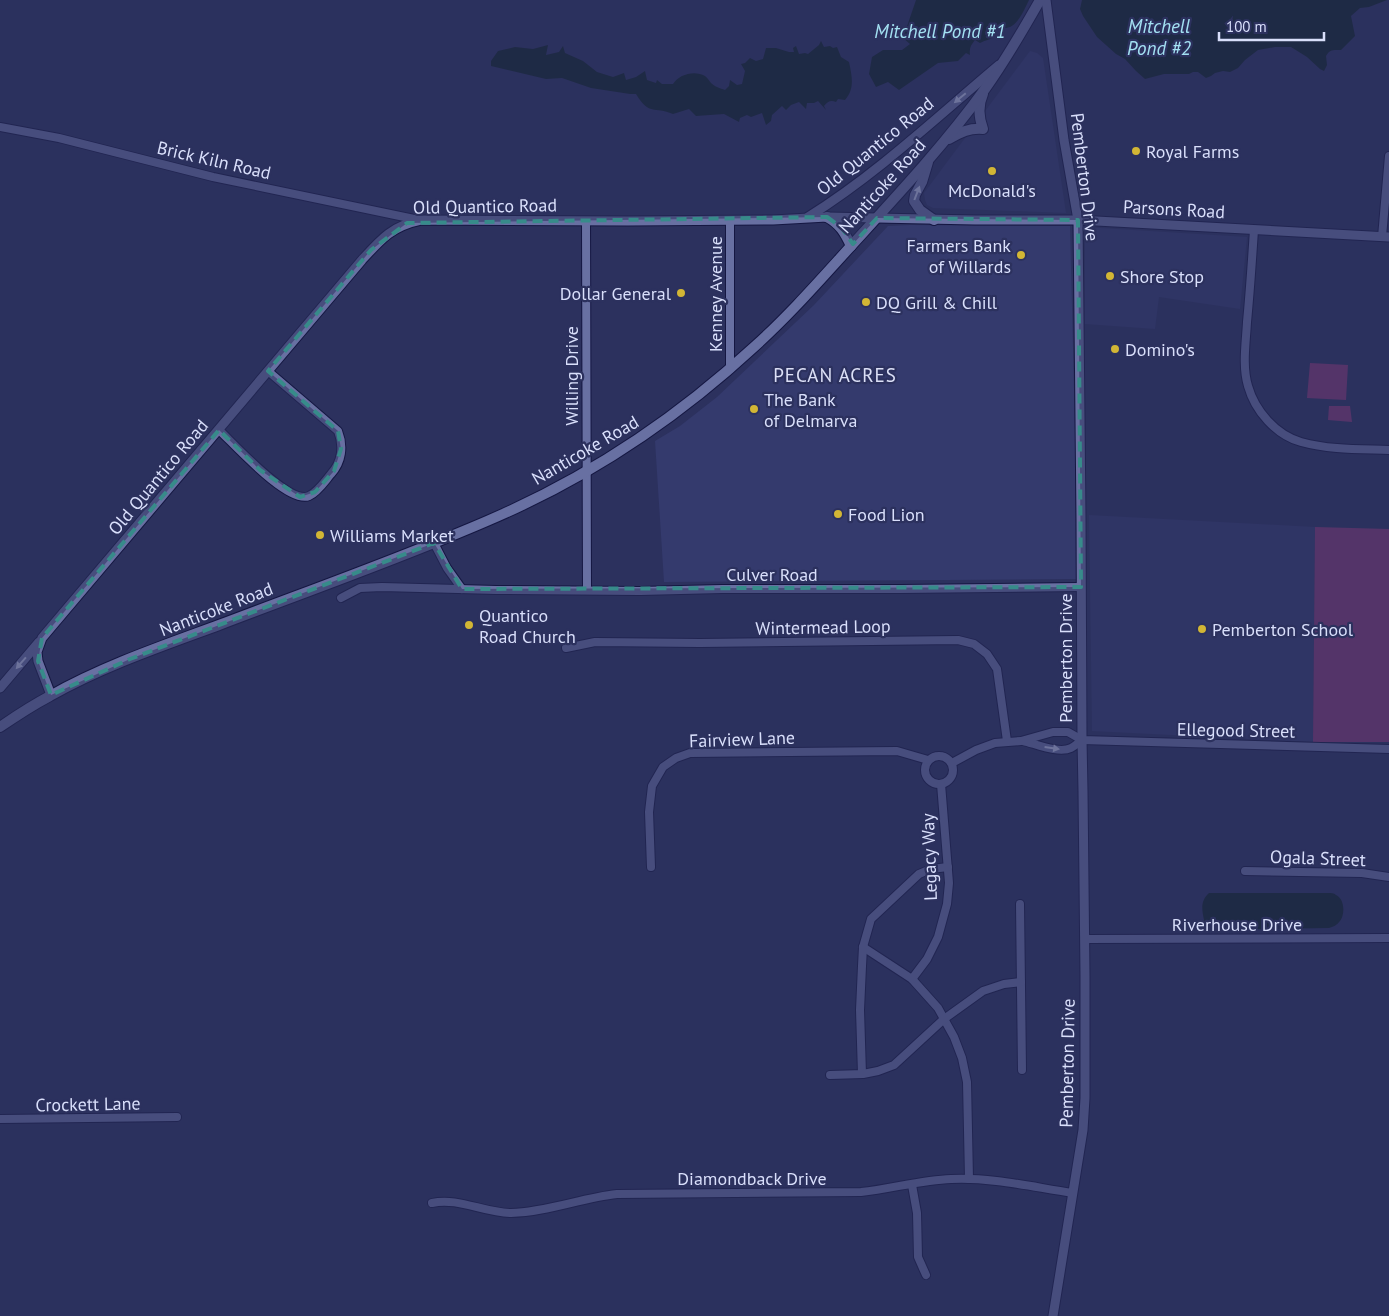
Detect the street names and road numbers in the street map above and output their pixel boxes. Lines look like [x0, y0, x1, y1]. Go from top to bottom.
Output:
street label: Old Quantico Road [812, 92, 938, 200]
street label: Pemberton Drive [1066, 111, 1104, 243]
street label: Nanticoke Road [833, 134, 931, 238]
street label: Brick Kiln Road [155, 136, 273, 184]
street label: Old Quantico Road [413, 193, 557, 219]
street label: Parsons Road [1122, 195, 1226, 223]
street label: Kenney Avenue [704, 236, 727, 352]
street label: Willing Drive [560, 326, 583, 426]
street label: Nanticoke Road [527, 410, 643, 490]
street label: Old Quantico Road [103, 414, 213, 540]
street label: Culver Road [726, 563, 818, 586]
street label: Nanticoke Road [156, 577, 276, 641]
street label: Pemberton Drive [1054, 593, 1077, 723]
street label: Wintermead Loop [755, 614, 891, 640]
street label: Ellegood Street [1177, 717, 1295, 743]
street label: Fairview Lane [689, 726, 795, 752]
street label: Legacy Way [916, 812, 942, 901]
street label: Ogala Street [1270, 845, 1366, 871]
street label: Riverhouse Drive [1172, 913, 1302, 936]
street label: Pemberton Drive [1054, 998, 1080, 1128]
street label: Crockett Lane [35, 1092, 141, 1116]
street label: Diamondback Drive [677, 1167, 827, 1190]

